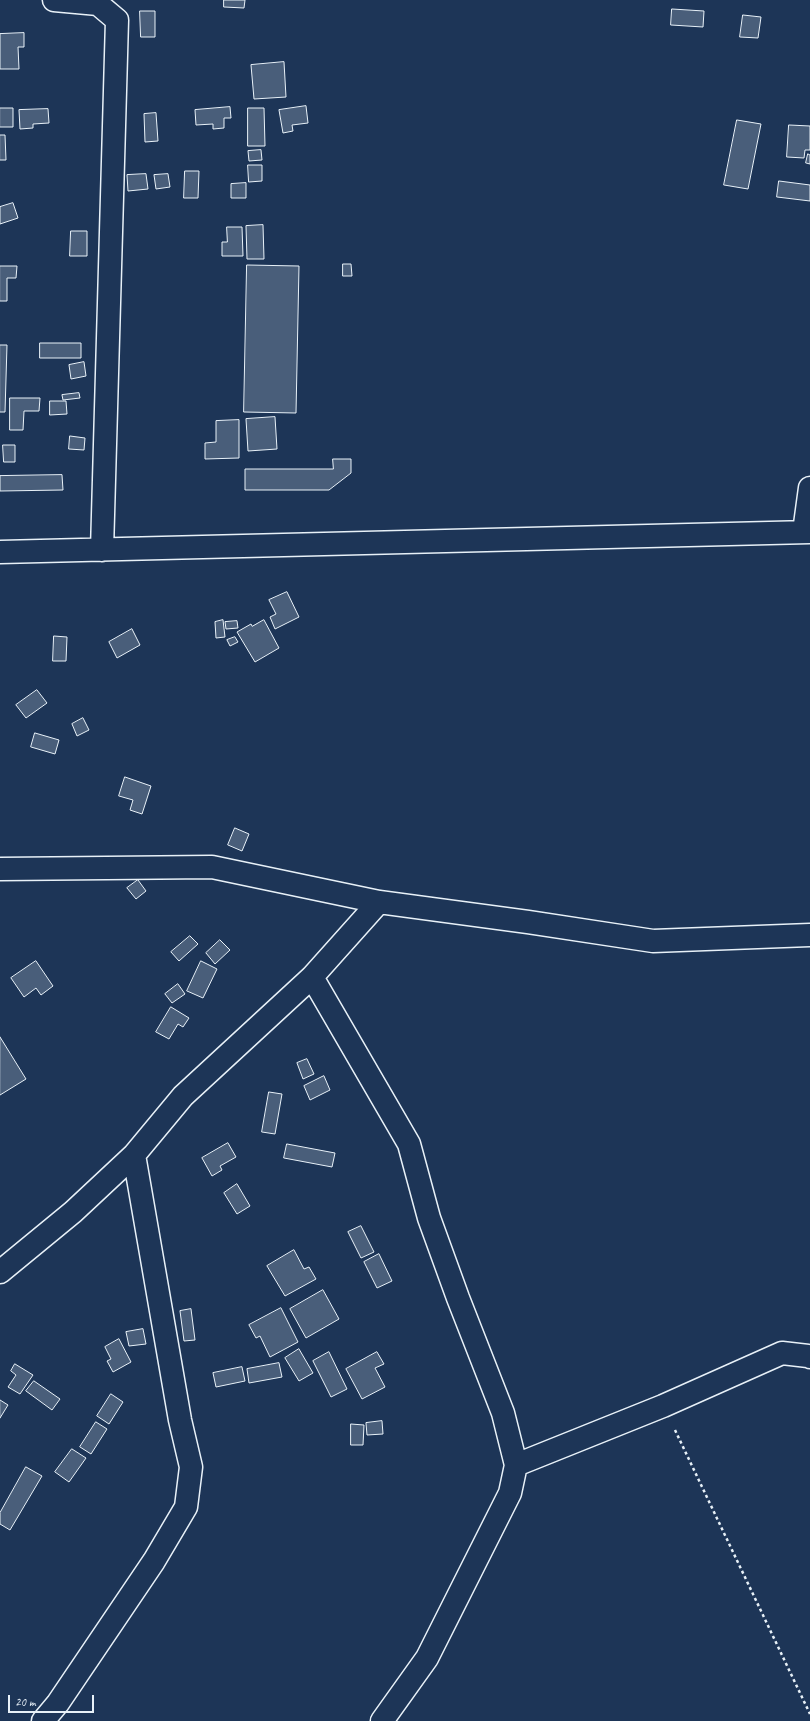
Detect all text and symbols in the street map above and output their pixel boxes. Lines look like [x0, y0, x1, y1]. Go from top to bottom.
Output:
scale bar [10, 1687, 96, 1713]
text: 20 m [15, 1694, 35, 1710]

